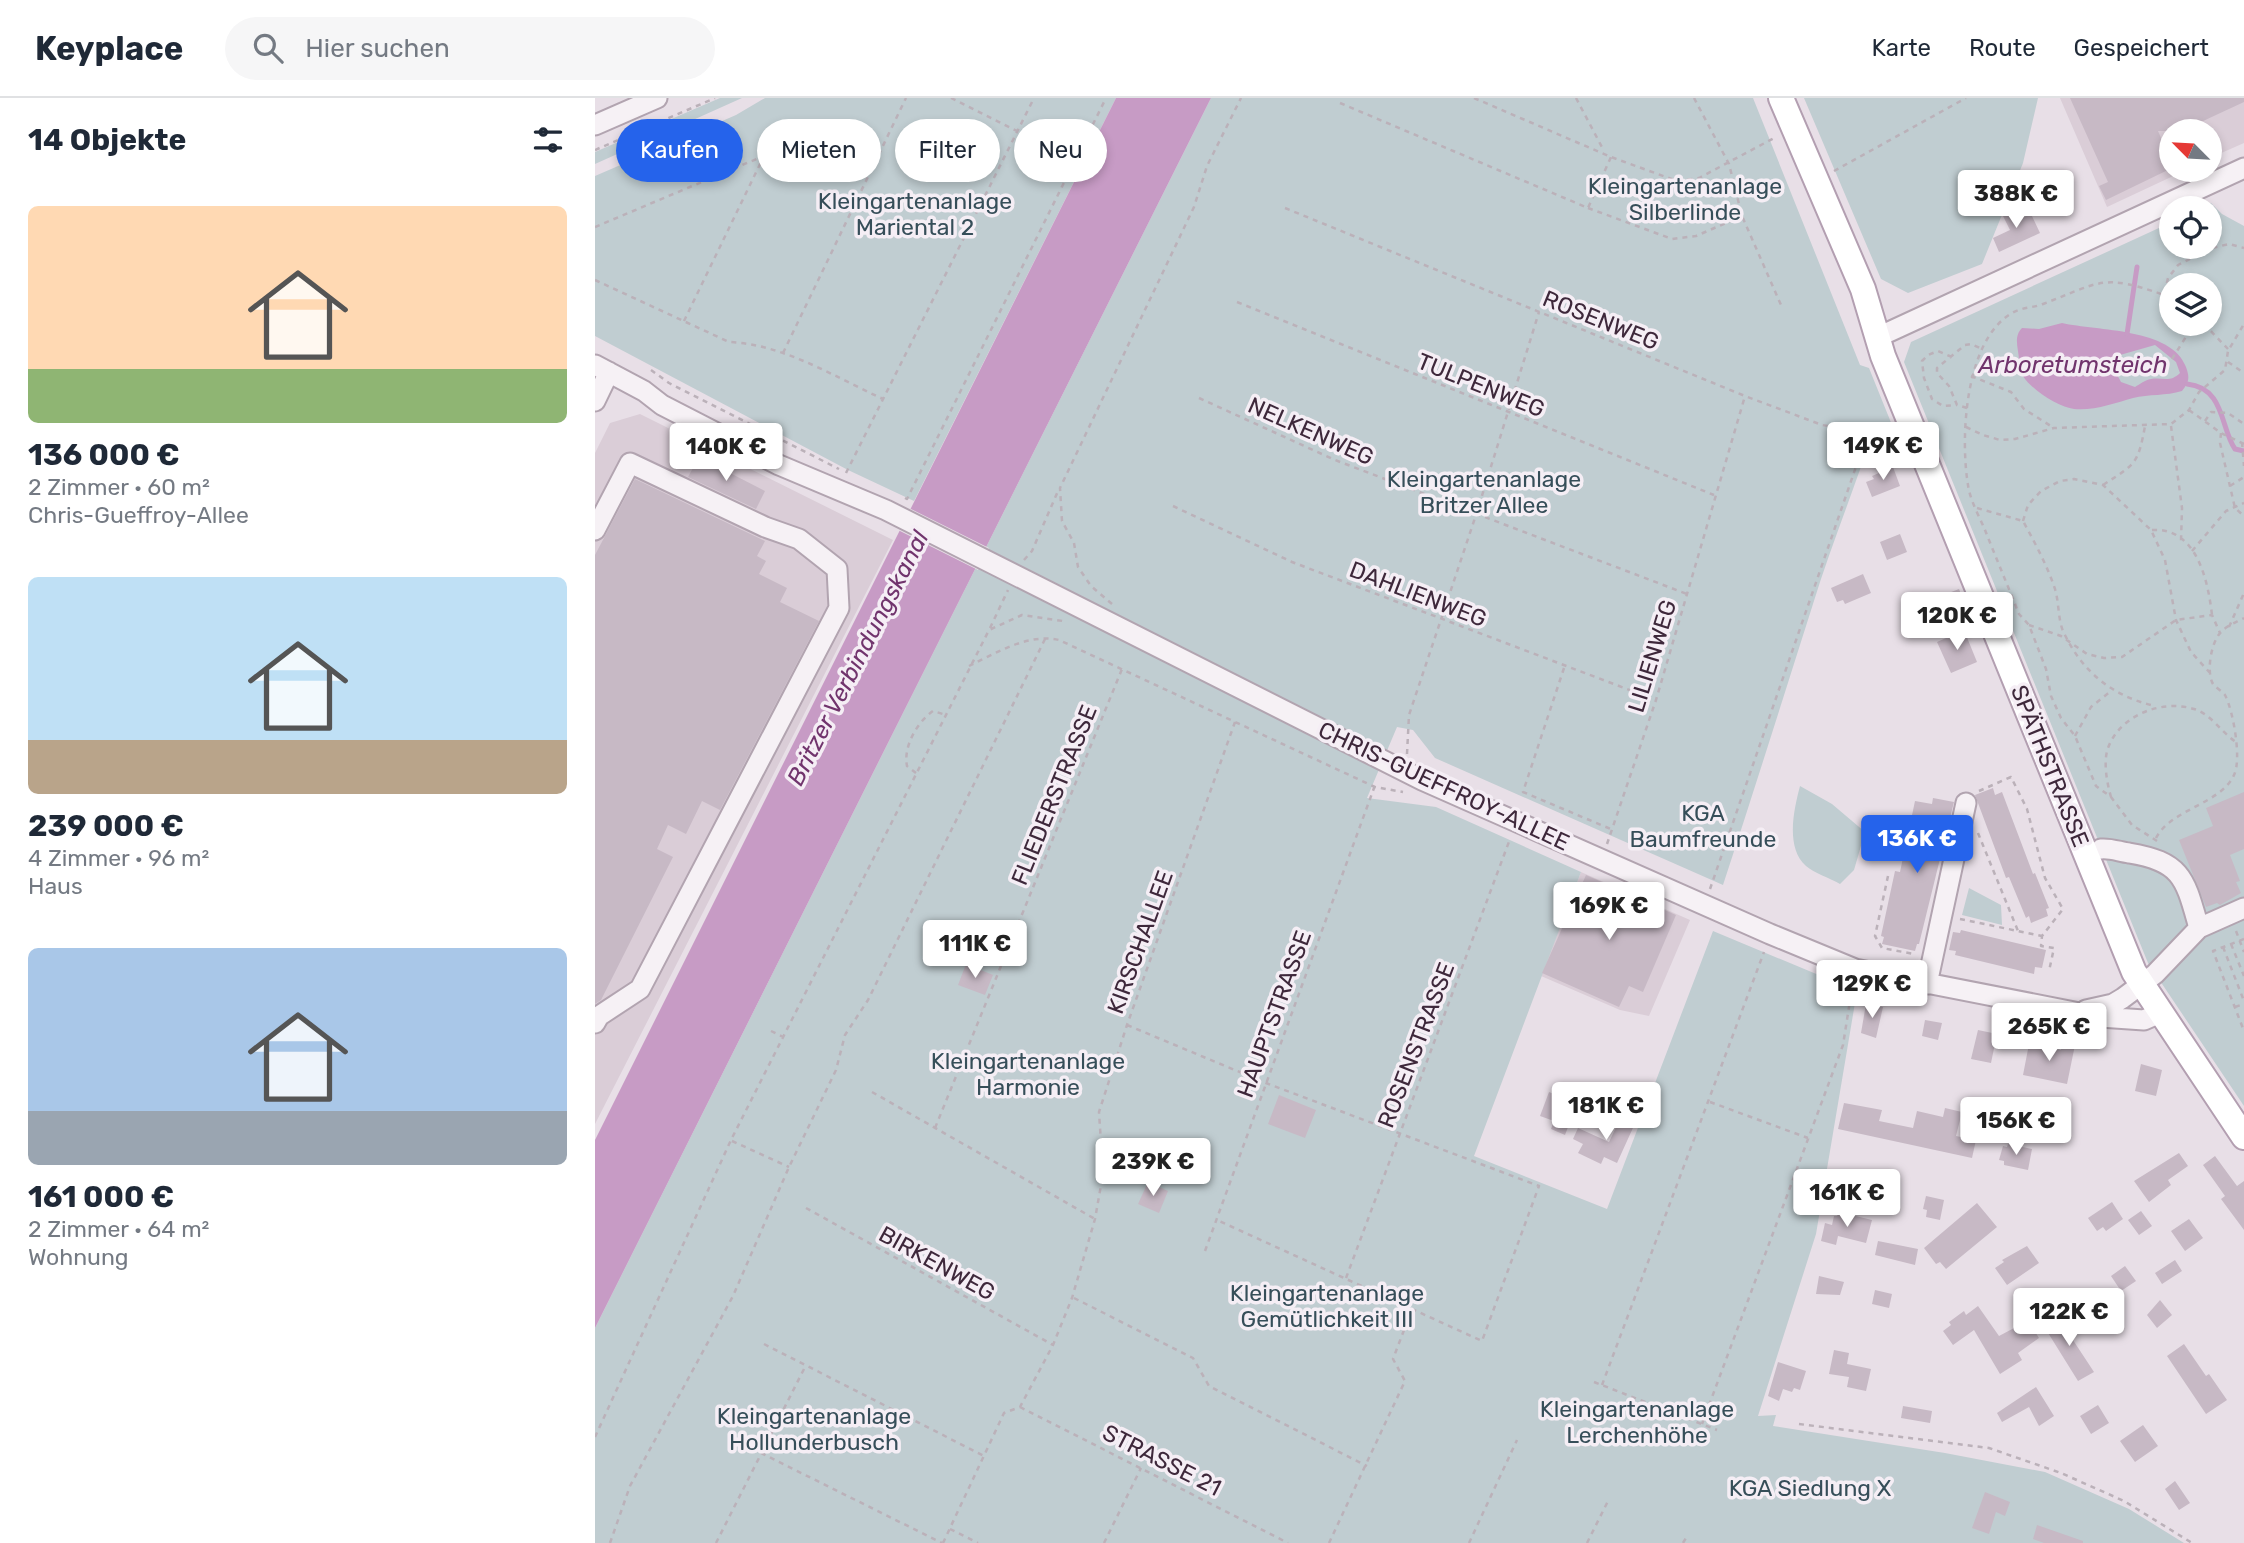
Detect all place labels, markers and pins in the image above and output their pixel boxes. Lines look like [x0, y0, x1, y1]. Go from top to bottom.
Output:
pin: 388K € [1959, 170, 2073, 230]
pin: 149K € [1826, 422, 1940, 482]
pin: 140K € [669, 424, 783, 483]
pin: 120K € [1900, 592, 2014, 652]
pin: 136K € [1860, 816, 1974, 875]
pin: 169K € [1552, 882, 1666, 942]
pin: 111K € [918, 920, 1032, 980]
pin: 129K € [1815, 960, 1929, 1020]
pin: 265K € [1992, 1004, 2106, 1063]
pin: 181K € [1549, 1082, 1663, 1142]
pin: 156K € [1959, 1098, 2073, 1157]
pin: 239K € [1096, 1138, 1210, 1198]
pin: 161K € [1790, 1170, 1904, 1229]
pin: 122K € [2012, 1288, 2126, 1348]

